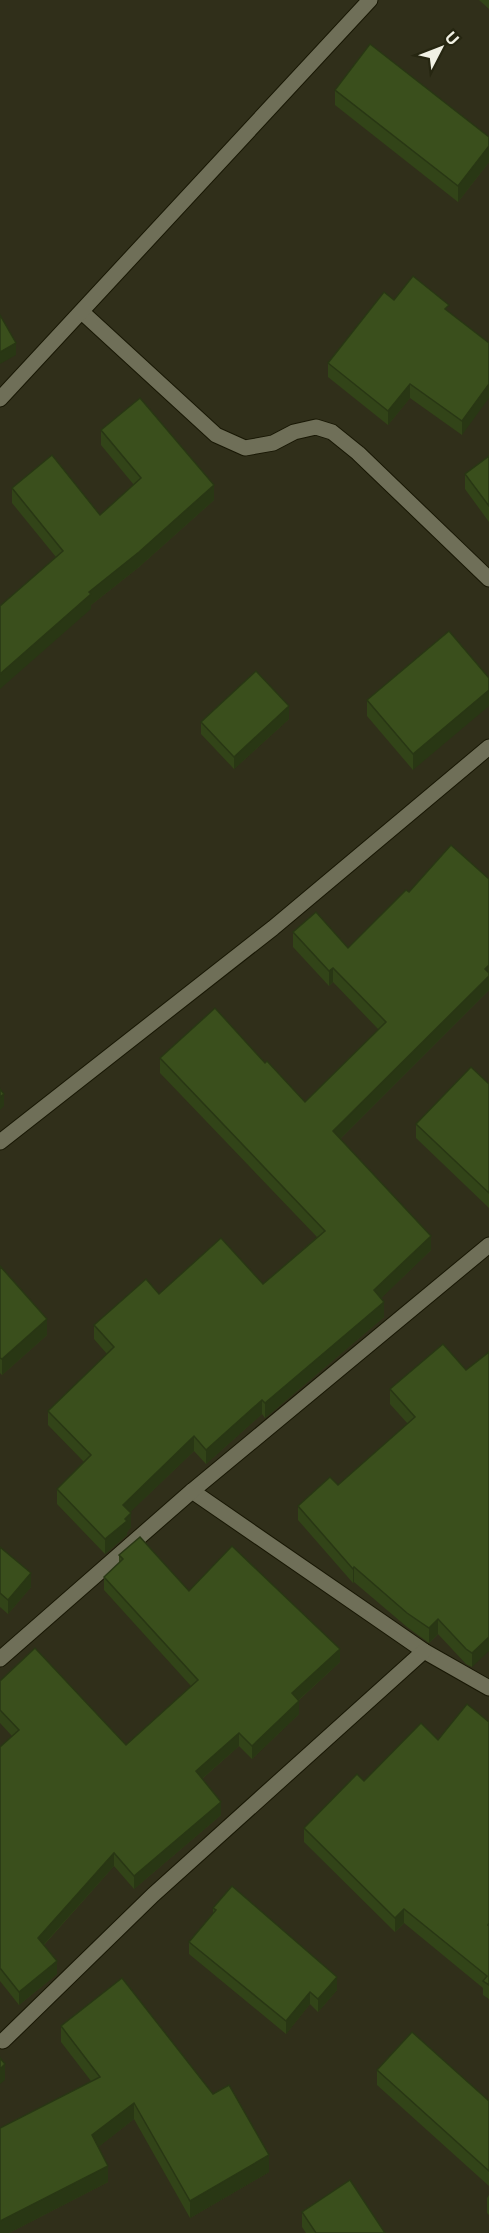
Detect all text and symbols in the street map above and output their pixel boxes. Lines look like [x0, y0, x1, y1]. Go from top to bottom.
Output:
north arrow [411, 18, 471, 78]
text: U [441, 28, 463, 49]

